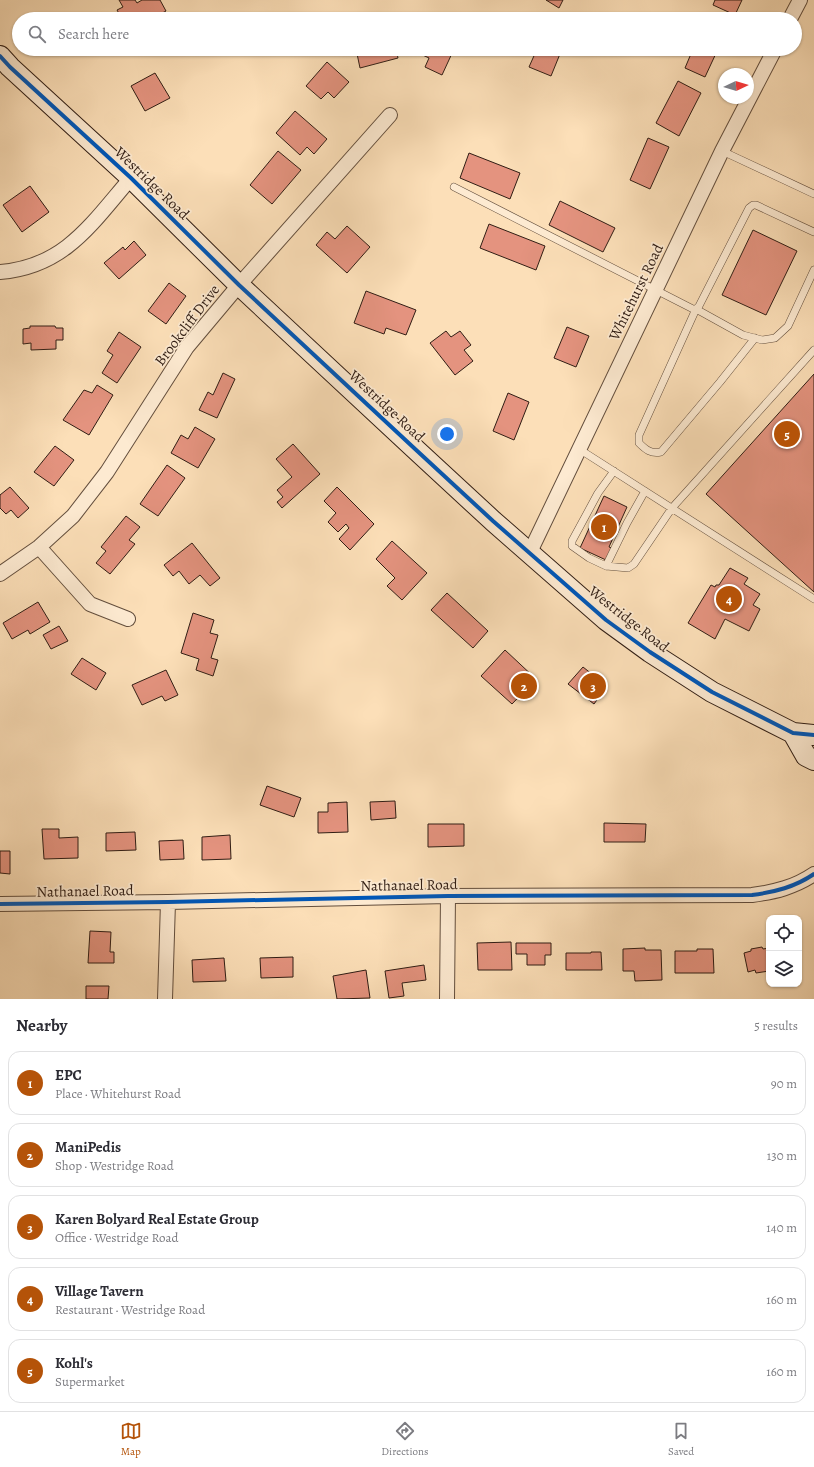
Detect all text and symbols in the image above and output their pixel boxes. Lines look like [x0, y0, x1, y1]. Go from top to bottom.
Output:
search box [12, 12, 802, 56]
icon: search [26, 23, 48, 45]
text: Search here [58, 24, 129, 44]
north arrow [718, 68, 754, 104]
street label: Westridge Road [109, 141, 195, 225]
street label: Whitehurst Road [604, 240, 668, 344]
street label: Brookcliff Drive [150, 280, 224, 370]
street label: Westridge Road [344, 365, 430, 447]
pin: 5 [774, 419, 800, 449]
your location [437, 424, 457, 444]
pin: 1 [591, 512, 617, 542]
street label: Westridge Road [584, 581, 674, 657]
pin: 4 [716, 584, 742, 614]
pin: 2 [511, 671, 537, 701]
pin: 3 [580, 671, 606, 701]
street label: Nathanael Road [360, 874, 459, 896]
street label: Nathanael Road [36, 880, 135, 902]
map controls [766, 915, 802, 987]
button: locate [766, 915, 802, 951]
button: layers [766, 951, 802, 987]
text: Nearby [16, 1014, 67, 1037]
text: 5 results [754, 1017, 798, 1034]
text: EPC [55, 1065, 82, 1085]
text: 1 [28, 1075, 32, 1092]
text: 90 m [771, 1075, 797, 1092]
text: Place · Whitehurst Road [55, 1085, 181, 1102]
text: ManiPedis [55, 1137, 121, 1157]
text: 2 [27, 1147, 33, 1164]
text: 130 m [767, 1147, 797, 1164]
text: Shop · Westridge Road [55, 1157, 174, 1174]
text: Karen Bolyard Real Estate Group [55, 1209, 259, 1229]
text: 3 [27, 1219, 33, 1236]
text: 140 m [766, 1219, 797, 1236]
text: Office · Westridge Road [55, 1229, 178, 1246]
text: Village Tavern [55, 1281, 144, 1301]
text: 4 [27, 1291, 33, 1308]
text: 160 m [766, 1291, 797, 1308]
text: Restaurant · Westridge Road [55, 1301, 205, 1318]
text: Kohl's [55, 1353, 93, 1373]
text: 5 [27, 1363, 33, 1380]
text: 160 m [766, 1363, 797, 1380]
text: Supermarket [55, 1373, 125, 1390]
tab: Map [120, 1420, 142, 1459]
tab: Directions [381, 1420, 429, 1459]
tab: Saved [668, 1420, 694, 1459]

